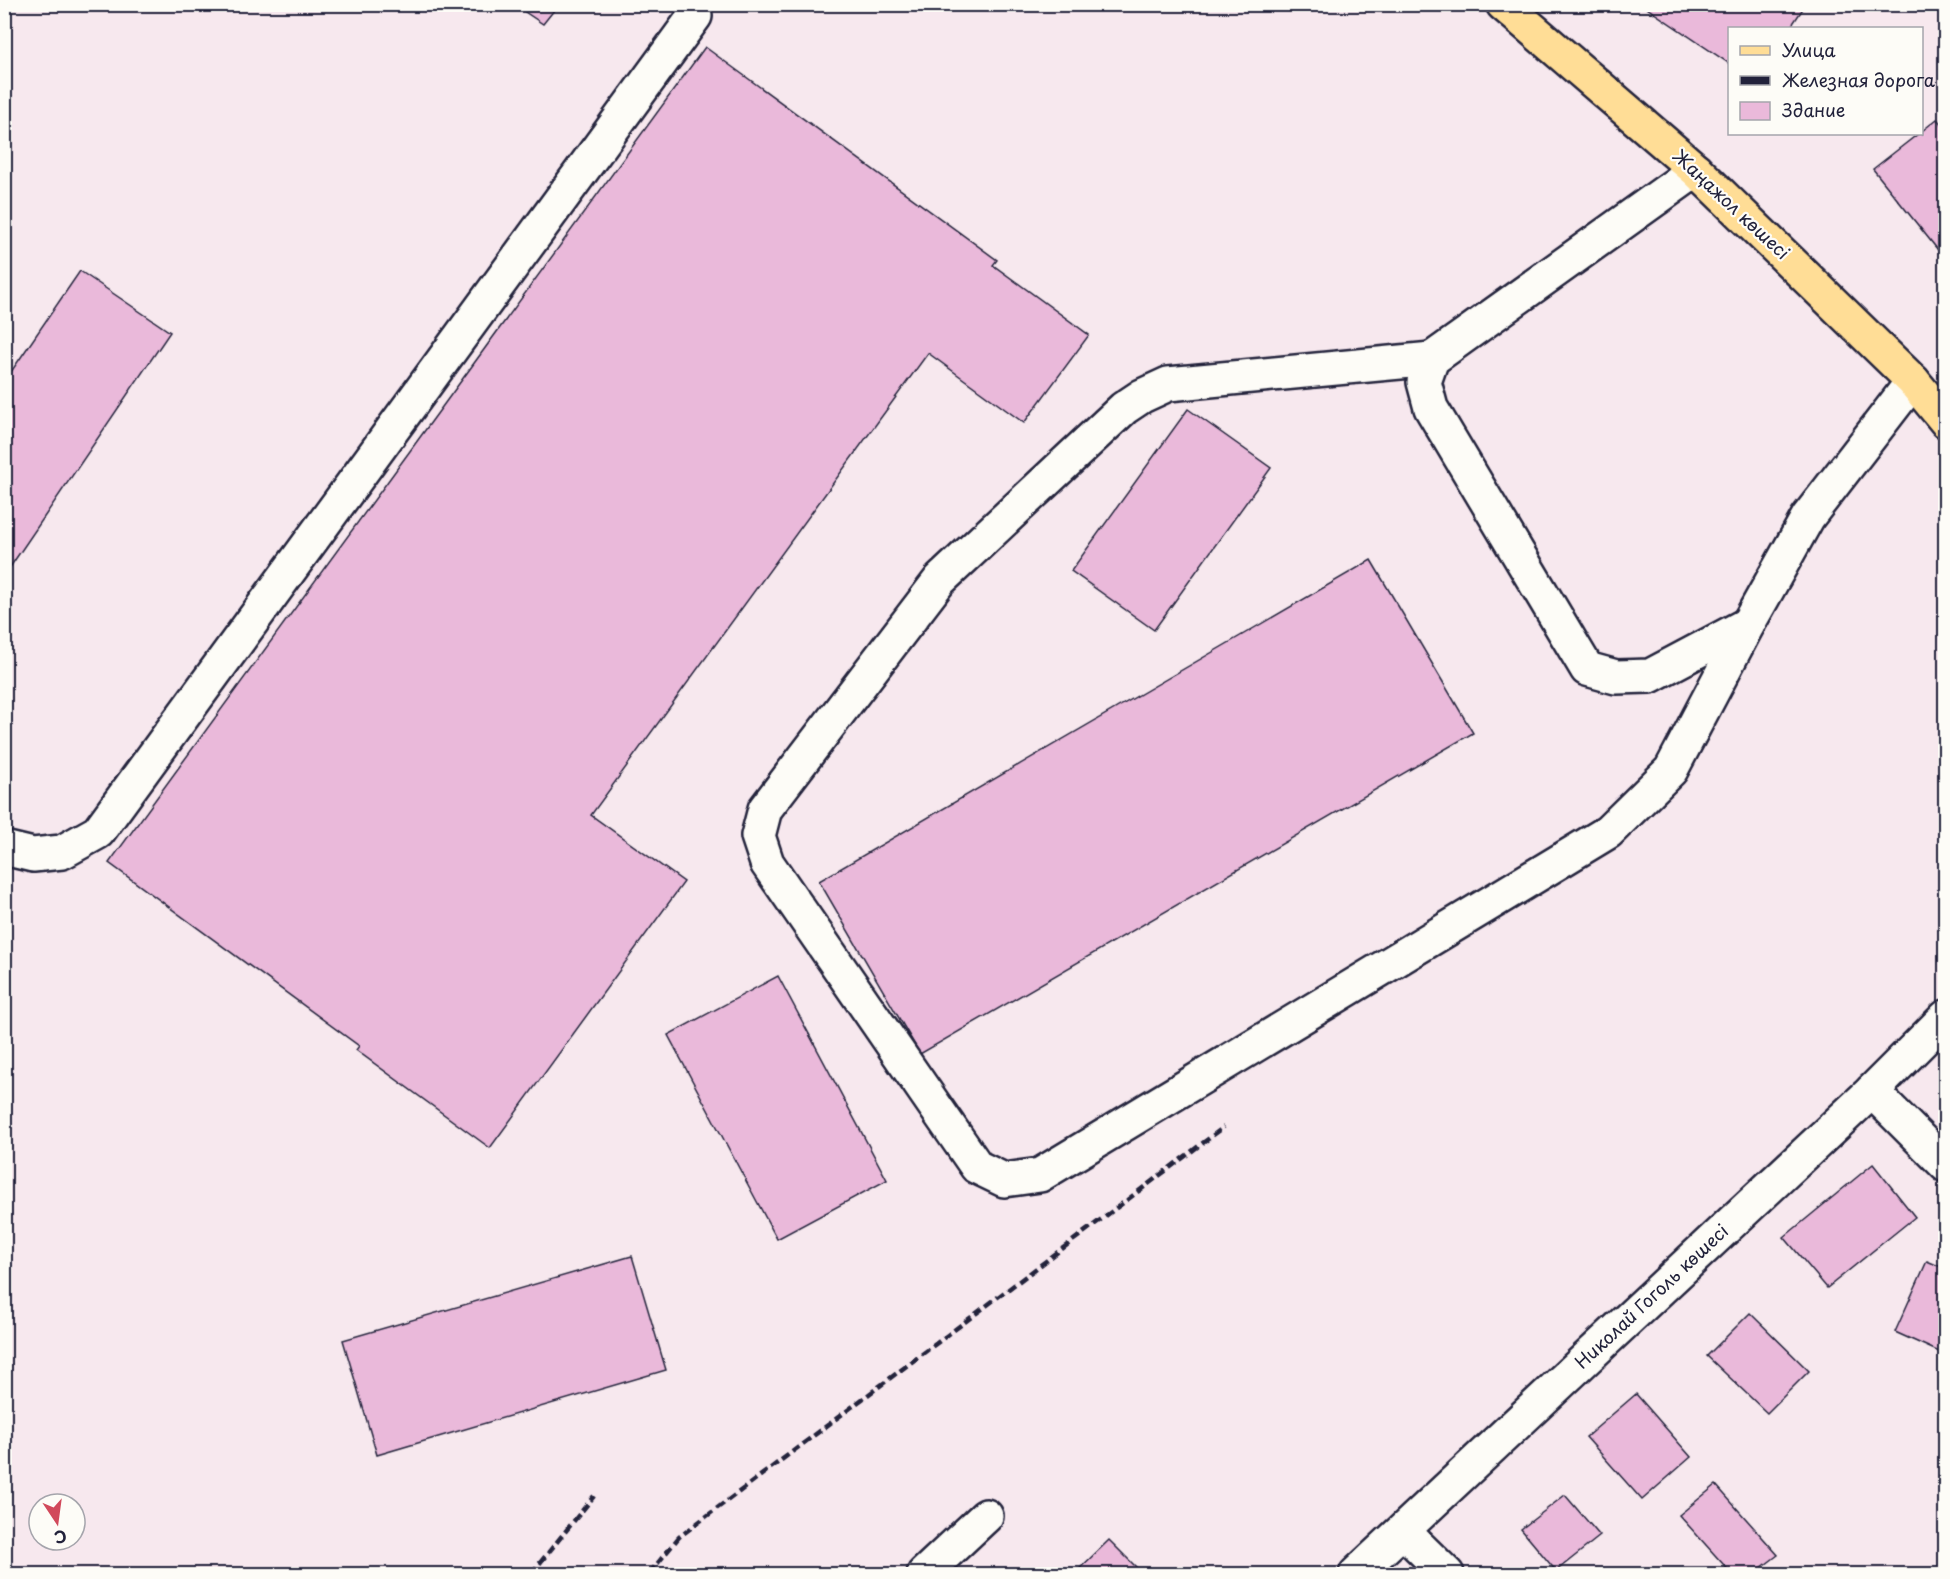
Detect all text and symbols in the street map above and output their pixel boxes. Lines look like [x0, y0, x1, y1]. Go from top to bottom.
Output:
legend [1728, 27, 1923, 135]
text: Улица [1782, 36, 1836, 63]
text: Железная дорога [1782, 66, 1936, 93]
text: Здание [1782, 96, 1845, 123]
street label: Жаңажол көшесі [1667, 142, 1796, 265]
street label: Николай Гоголь көшесі [1568, 1217, 1734, 1374]
north arrow [27, 1492, 87, 1552]
text: С [52, 1525, 69, 1551]

